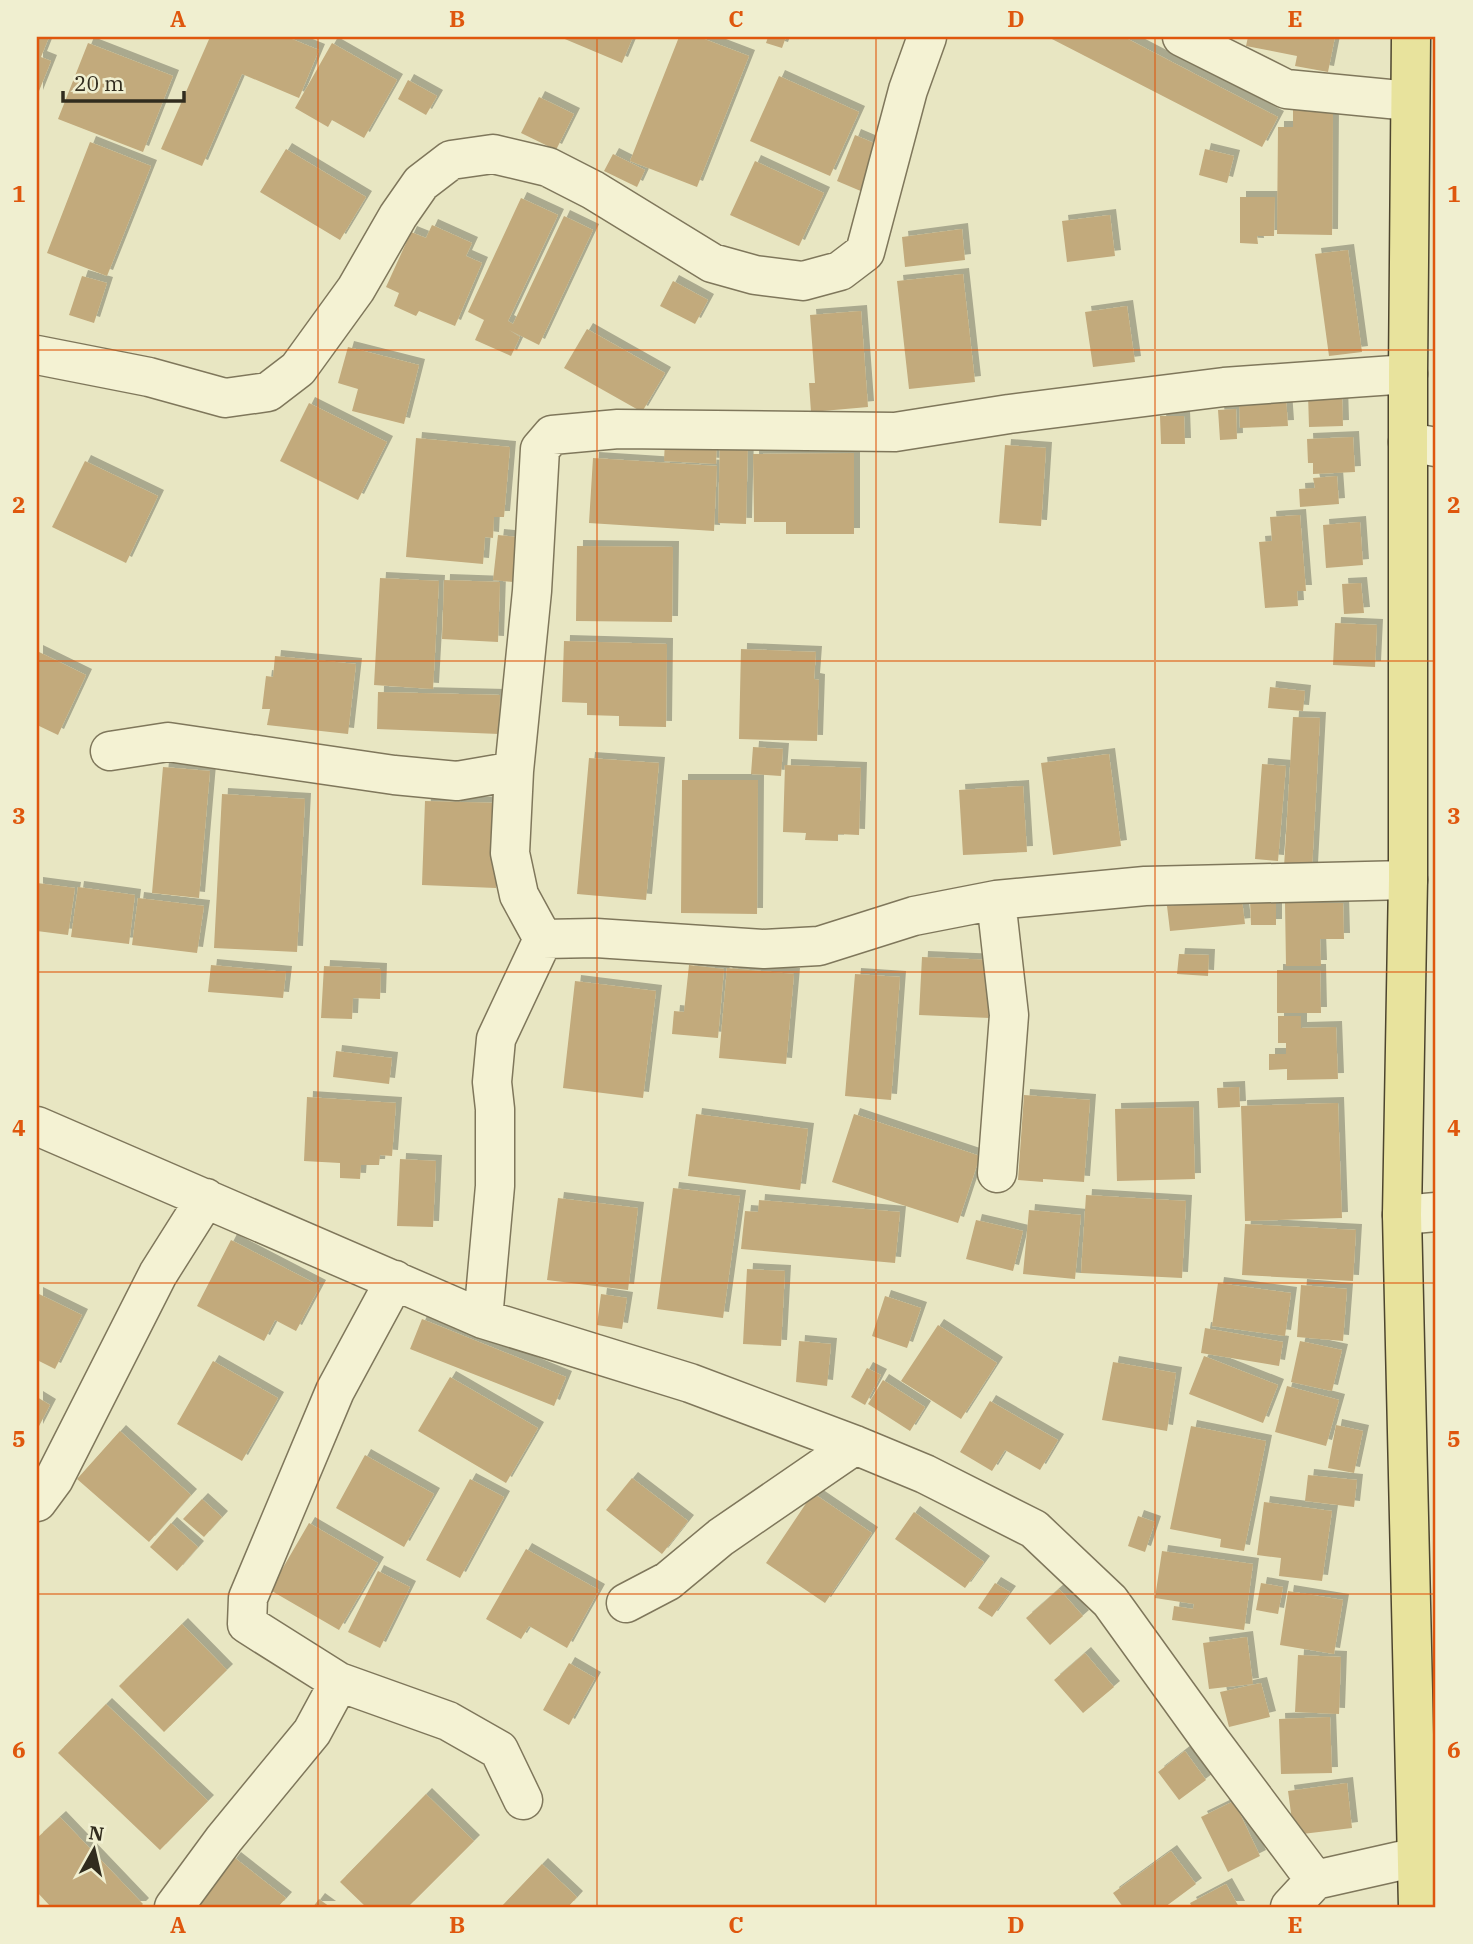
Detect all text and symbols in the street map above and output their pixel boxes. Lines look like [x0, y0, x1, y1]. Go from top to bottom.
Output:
text: A [170, 3, 186, 33]
text: B [449, 3, 465, 33]
text: C [728, 3, 744, 33]
text: D [1007, 3, 1025, 33]
text: E [1287, 3, 1303, 33]
scale bar [63, 60, 184, 104]
text: 20 m [74, 69, 124, 97]
text: 1 [12, 178, 26, 208]
text: 1 [1447, 178, 1461, 208]
text: 2 [12, 489, 26, 519]
text: 2 [1447, 489, 1461, 519]
text: 3 [12, 800, 26, 830]
text: 3 [1447, 800, 1461, 830]
text: 4 [12, 1112, 26, 1142]
text: 4 [1447, 1112, 1461, 1142]
text: 5 [12, 1423, 26, 1453]
text: 5 [1447, 1423, 1461, 1453]
text: 6 [12, 1734, 26, 1764]
text: 6 [1447, 1734, 1461, 1764]
north arrow [60, 1814, 130, 1884]
text: N [87, 1820, 105, 1846]
text: A [170, 1909, 186, 1939]
text: B [449, 1909, 465, 1939]
text: C [728, 1909, 744, 1939]
text: D [1007, 1909, 1025, 1939]
text: E [1287, 1909, 1303, 1939]

